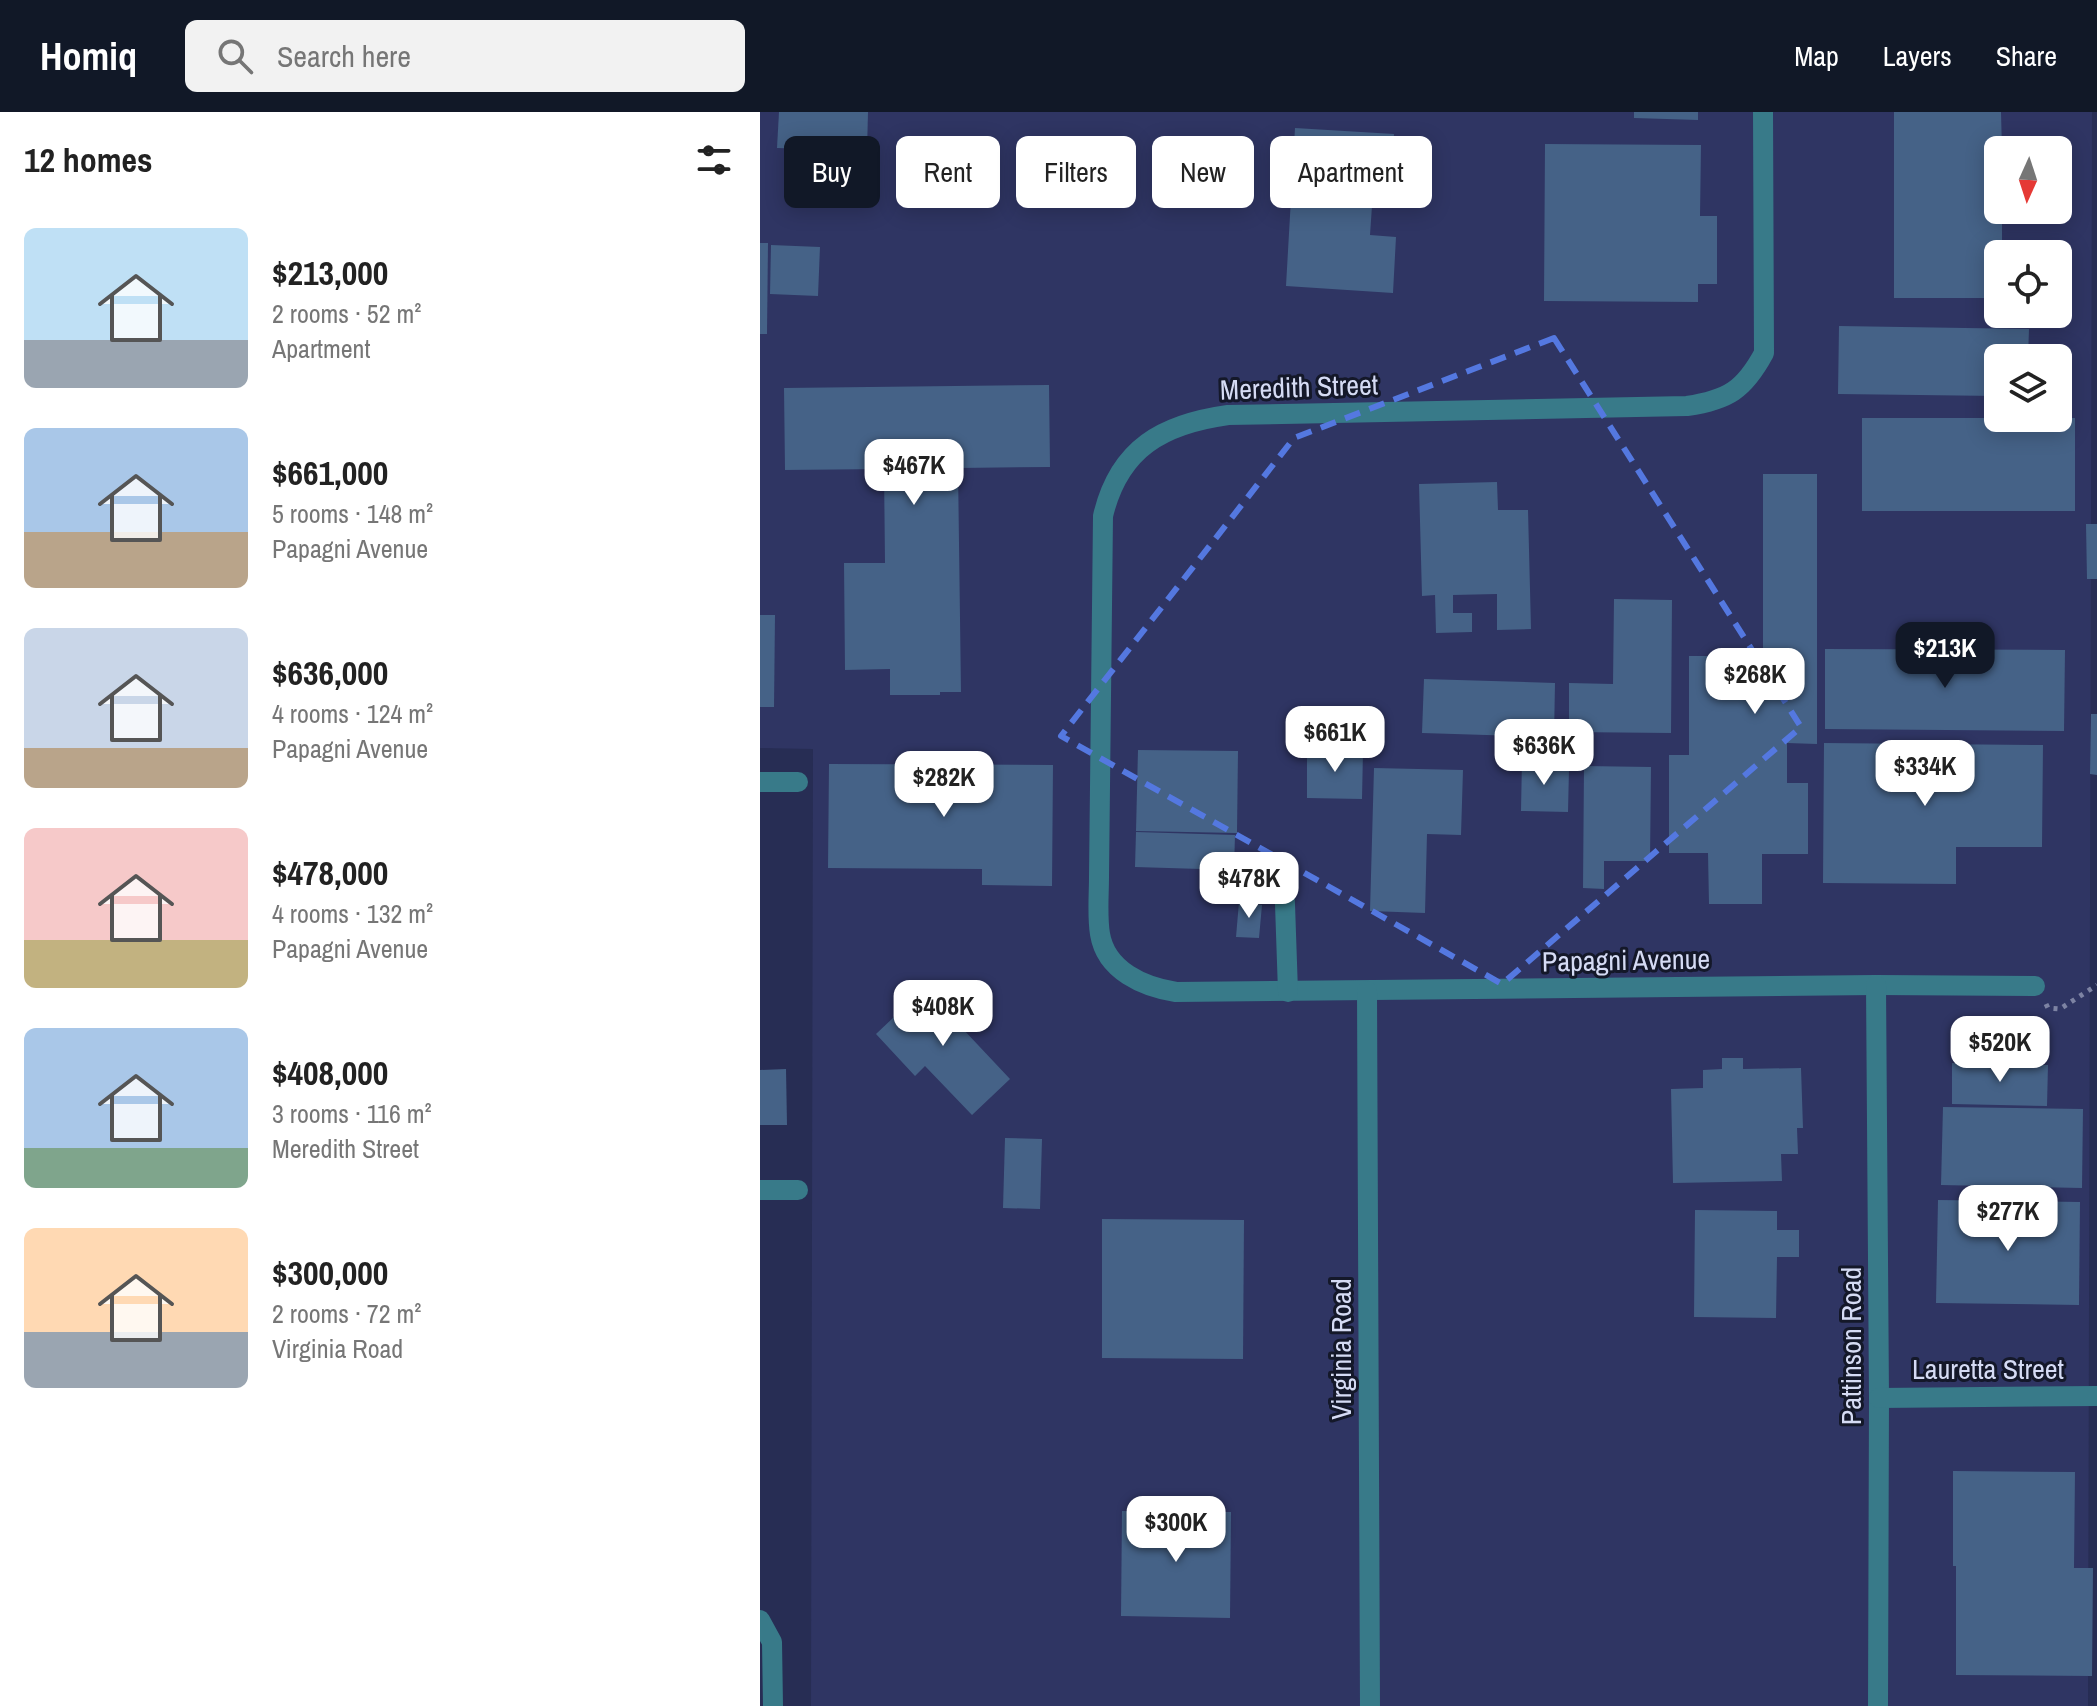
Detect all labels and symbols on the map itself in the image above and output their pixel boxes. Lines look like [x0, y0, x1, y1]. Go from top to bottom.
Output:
north arrow [1984, 136, 2072, 224]
street label: Meredith Street [1219, 365, 1379, 409]
pin: $467K [858, 439, 970, 507]
pin: $213K [1889, 622, 2001, 690]
pin: $268K [1699, 648, 1811, 716]
pin: $661K [1279, 706, 1391, 774]
pin: $636K [1488, 719, 1600, 787]
pin: $334K [1869, 740, 1981, 808]
pin: $282K [888, 751, 1000, 819]
pin: $478K [1193, 852, 1305, 920]
street label: Papagni Avenue [1542, 940, 1710, 980]
pin: $408K [887, 980, 999, 1048]
pin: $520K [1944, 1016, 2056, 1084]
pin: $277K [1952, 1185, 2064, 1253]
street label: Pattinson Road [1832, 1267, 1870, 1425]
street label: Virginia Road [1322, 1278, 1360, 1420]
street label: Lauretta Street [1912, 1350, 2064, 1388]
pin: $300K [1120, 1496, 1232, 1564]

